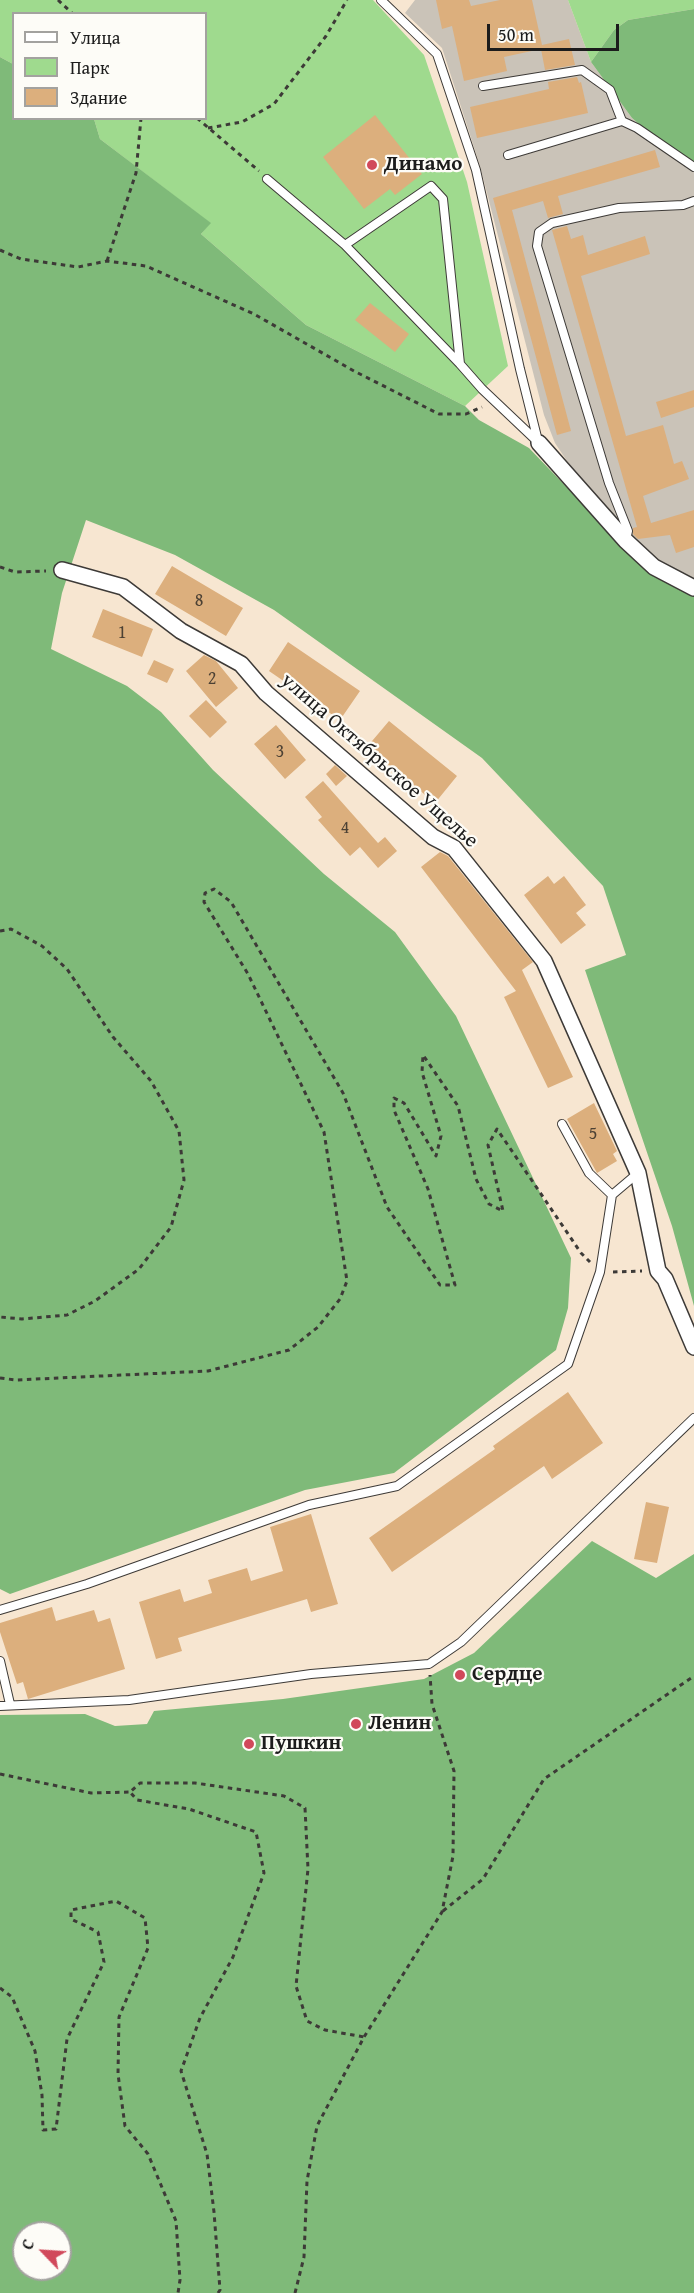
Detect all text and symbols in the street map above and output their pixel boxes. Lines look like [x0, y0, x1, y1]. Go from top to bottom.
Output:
legend [12, 12, 207, 120]
scale bar [490, 12, 622, 50]
text: 50 m [498, 21, 534, 48]
text: Улица [70, 24, 120, 51]
text: Парк [70, 54, 109, 81]
text: Здание [70, 84, 127, 111]
place label: Динамо [384, 152, 462, 178]
marker: Динамо [365, 158, 379, 172]
house number: 8 [195, 590, 203, 612]
house number: 1 [118, 622, 126, 644]
house number: 2 [208, 668, 216, 690]
street label: улица Октябрьское Ущелье [275, 668, 483, 854]
house number: 3 [276, 741, 284, 763]
house number: 4 [341, 817, 349, 839]
house number: 5 [589, 1123, 597, 1145]
place label: Сердце [472, 1662, 543, 1688]
marker: Сердце [453, 1668, 467, 1682]
place label: Ленин [368, 1711, 431, 1737]
marker: Ленин [349, 1717, 363, 1731]
place label: Пушкин [261, 1731, 341, 1757]
marker: Пушкин [242, 1737, 256, 1751]
north arrow [12, 2221, 72, 2281]
text: С [15, 2235, 40, 2253]

